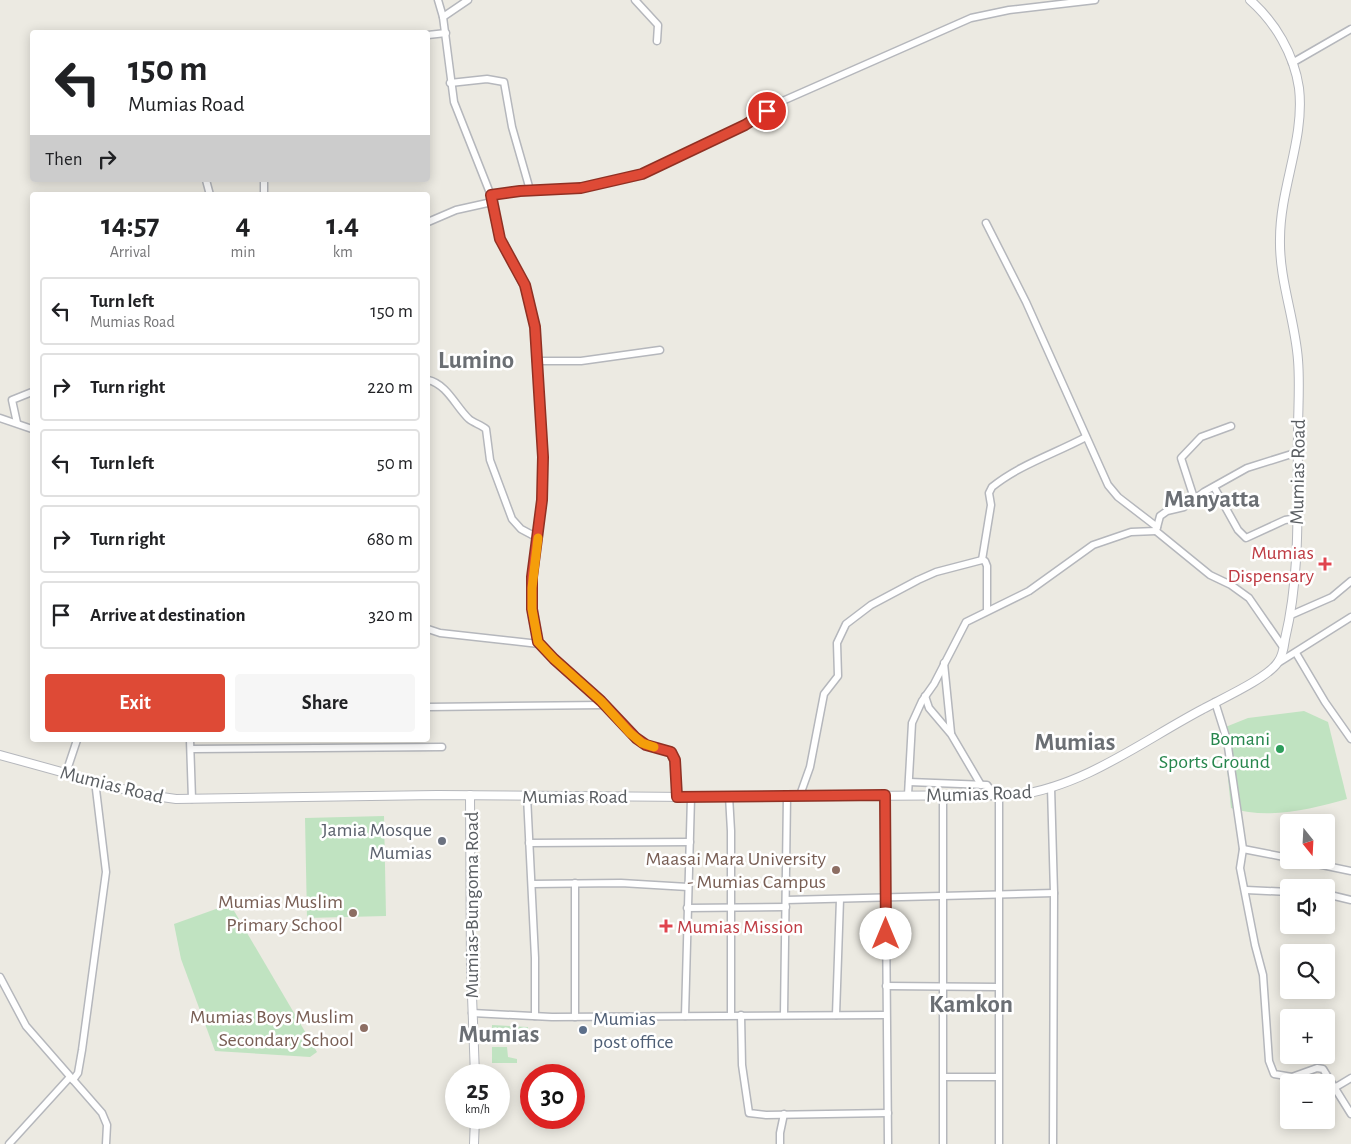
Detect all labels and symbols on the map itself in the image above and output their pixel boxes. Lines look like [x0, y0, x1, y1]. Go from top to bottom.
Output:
pin [746, 90, 788, 132]
district label: Lumino [438, 348, 514, 373]
street label: Mumias Road [1287, 419, 1309, 525]
district label: Manyatta [1164, 487, 1260, 512]
place label: Mumias Dispensary [1227, 543, 1314, 586]
marker: Mumias Dispensary [1318, 557, 1332, 571]
place label: Bomani Sports Ground [1159, 729, 1270, 772]
district label: Mumias [1035, 730, 1115, 755]
marker: Bomani Sports Ground [1274, 743, 1286, 755]
street label: Mumias Road [58, 762, 166, 807]
street label: Mumias Road [926, 782, 1032, 806]
street label: Mumias Road [522, 787, 628, 807]
street label: Mumias-Bungoma Road [462, 811, 482, 999]
north arrow [1280, 814, 1335, 869]
place label: Jamia Mosque Mumias [322, 820, 432, 863]
marker: Jamia Mosque Mumias [436, 835, 448, 847]
place label: Maasai Mara University - Mumias Campus [645, 849, 826, 892]
marker: Maasai Mara University - Mumias Campus [830, 864, 842, 876]
place label: Mumias Muslim Primary School [218, 892, 343, 935]
marker: Mumias Muslim Primary School [347, 907, 359, 919]
position arrow [859, 907, 911, 959]
place label: Mumias Mission [677, 917, 803, 937]
marker: Mumias Mission [659, 919, 673, 933]
district label: Kamkon [929, 992, 1013, 1017]
place label: Mumias Boys Muslim Secondary School [190, 1007, 354, 1050]
place label: Mumias post office [593, 1009, 674, 1052]
marker: Mumias Boys Muslim Secondary School [358, 1022, 370, 1034]
district label: Mumias [459, 1022, 539, 1047]
marker: Mumias post office [577, 1024, 589, 1036]
speed limit sign: 30 [520, 1064, 585, 1129]

